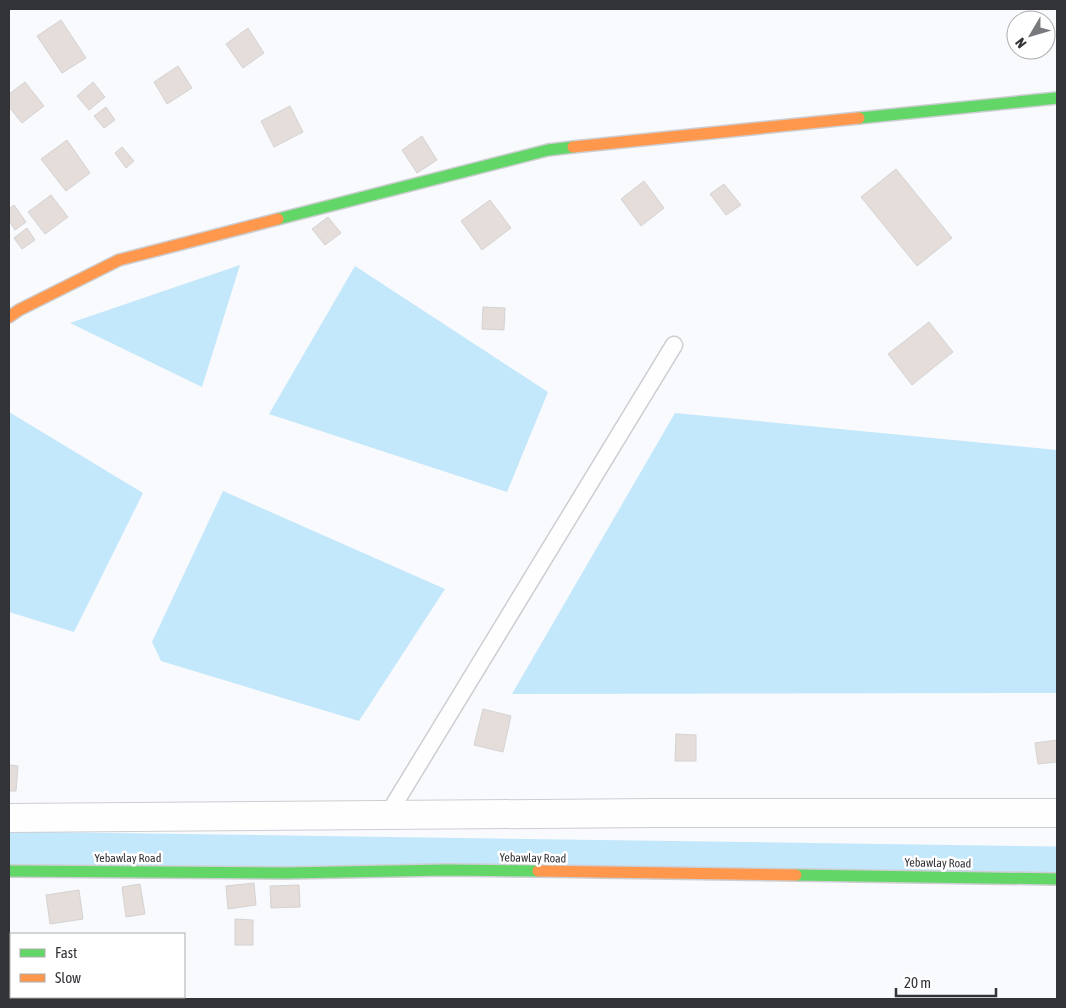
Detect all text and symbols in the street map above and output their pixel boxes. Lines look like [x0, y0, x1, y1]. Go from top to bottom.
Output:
north arrow [1006, 10, 1056, 60]
text: N [1012, 35, 1030, 51]
street label: Yebawlay Road [500, 850, 566, 866]
street label: Yebawlay Road [95, 851, 161, 865]
street label: Yebawlay Road [905, 855, 971, 871]
legend [10, 933, 185, 998]
text: Fast [55, 944, 77, 961]
scale bar [896, 966, 996, 998]
text: Slow [55, 969, 81, 986]
text: 20 m [904, 974, 931, 991]

